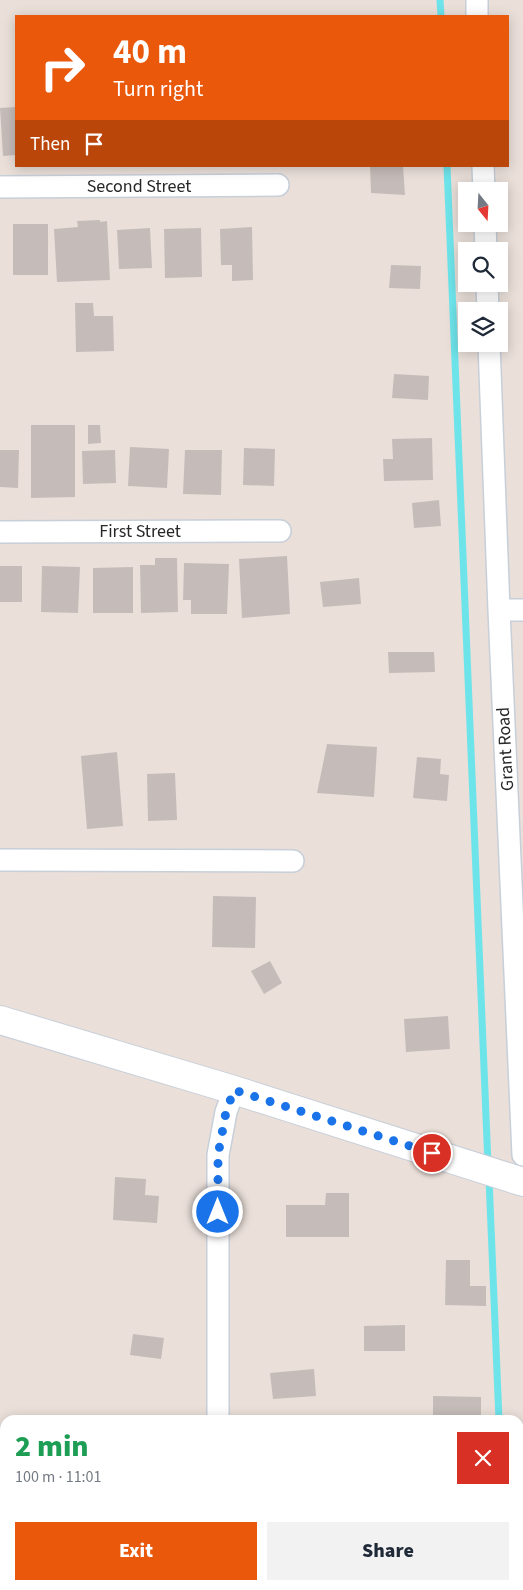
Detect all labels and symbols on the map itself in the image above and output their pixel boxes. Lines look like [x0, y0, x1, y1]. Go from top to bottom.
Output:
street label: Second Street [87, 174, 191, 199]
north arrow [458, 182, 508, 232]
street label: First Street [99, 519, 181, 544]
street label: Grant Road [491, 706, 520, 792]
pin [411, 1132, 453, 1174]
position arrow [191, 1185, 243, 1237]

